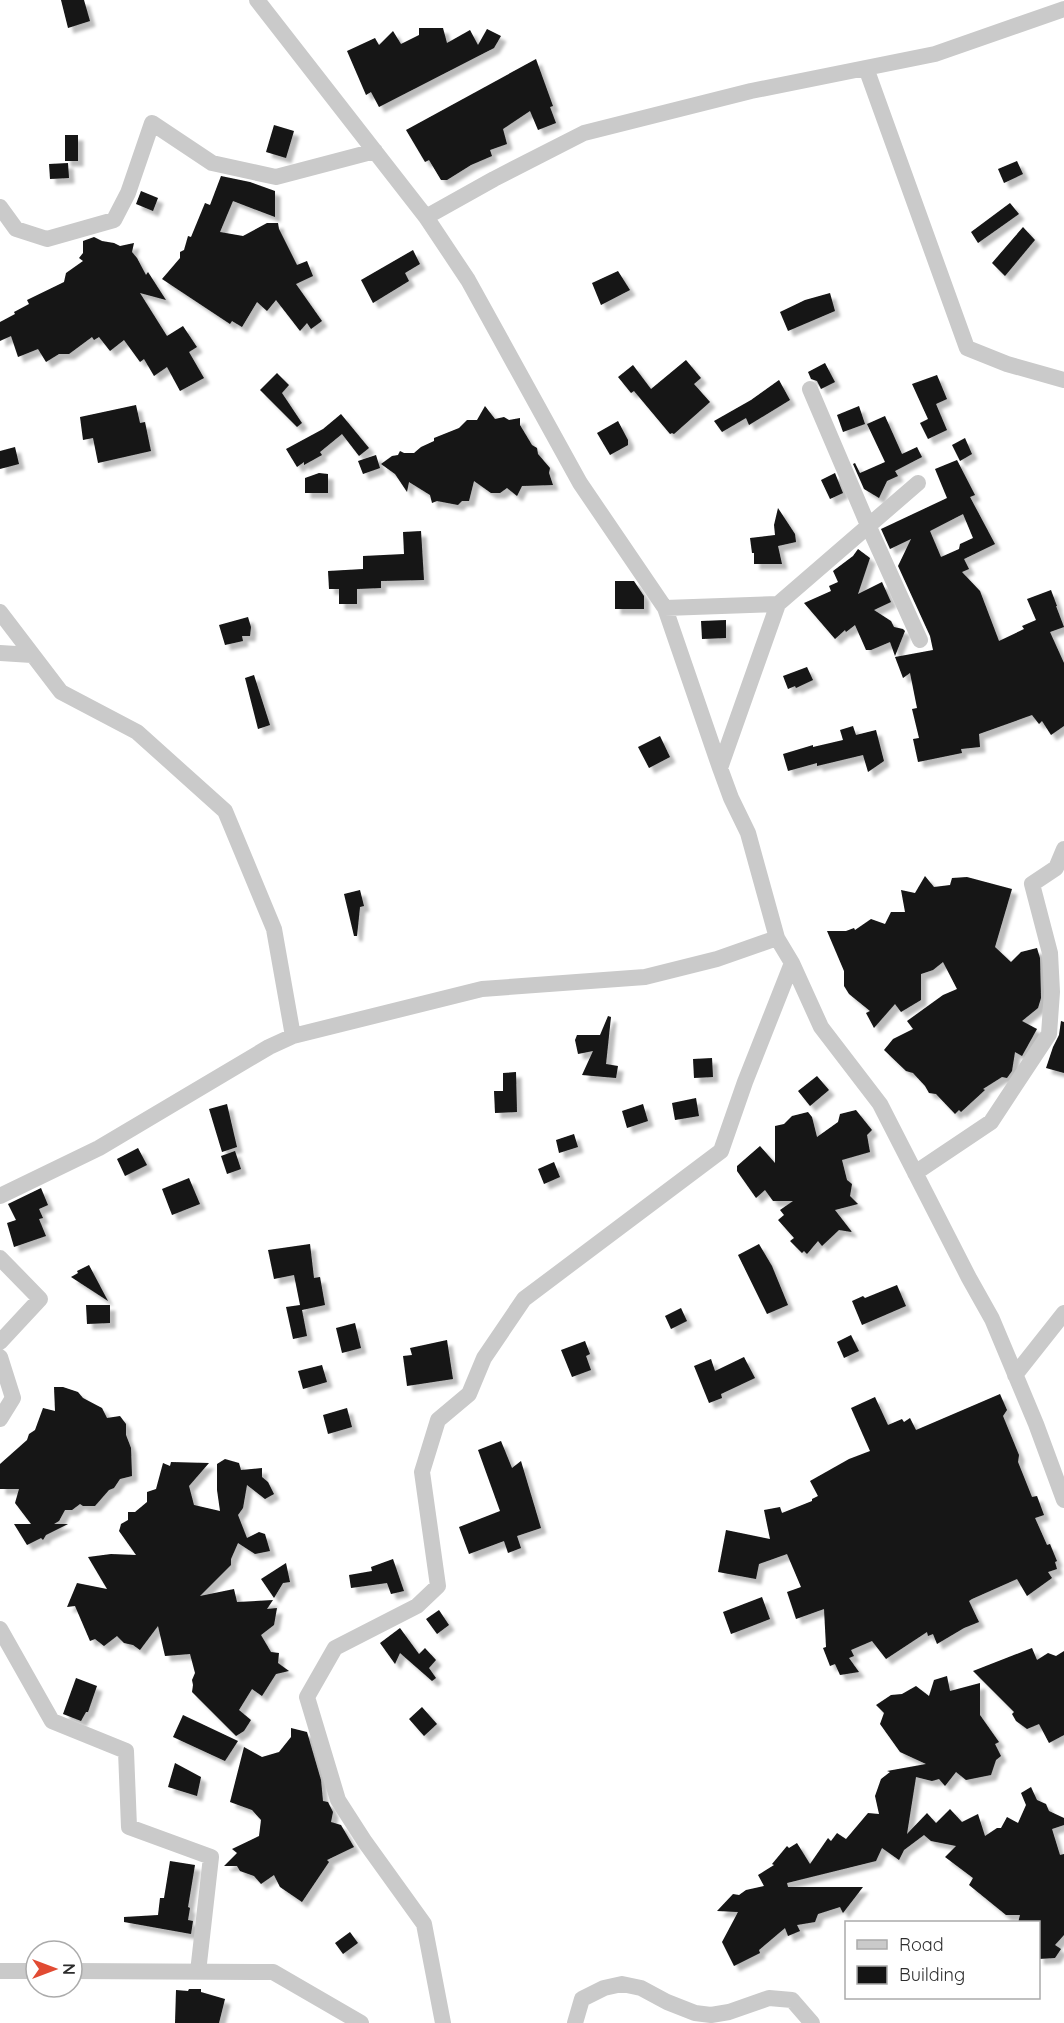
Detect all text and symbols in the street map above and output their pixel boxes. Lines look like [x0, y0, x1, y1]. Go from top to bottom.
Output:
legend [845, 1921, 1040, 1999]
text: Road [899, 1933, 944, 1956]
north arrow [24, 1939, 84, 1999]
text: N [59, 1963, 79, 1975]
text: Building [899, 1963, 965, 1986]

